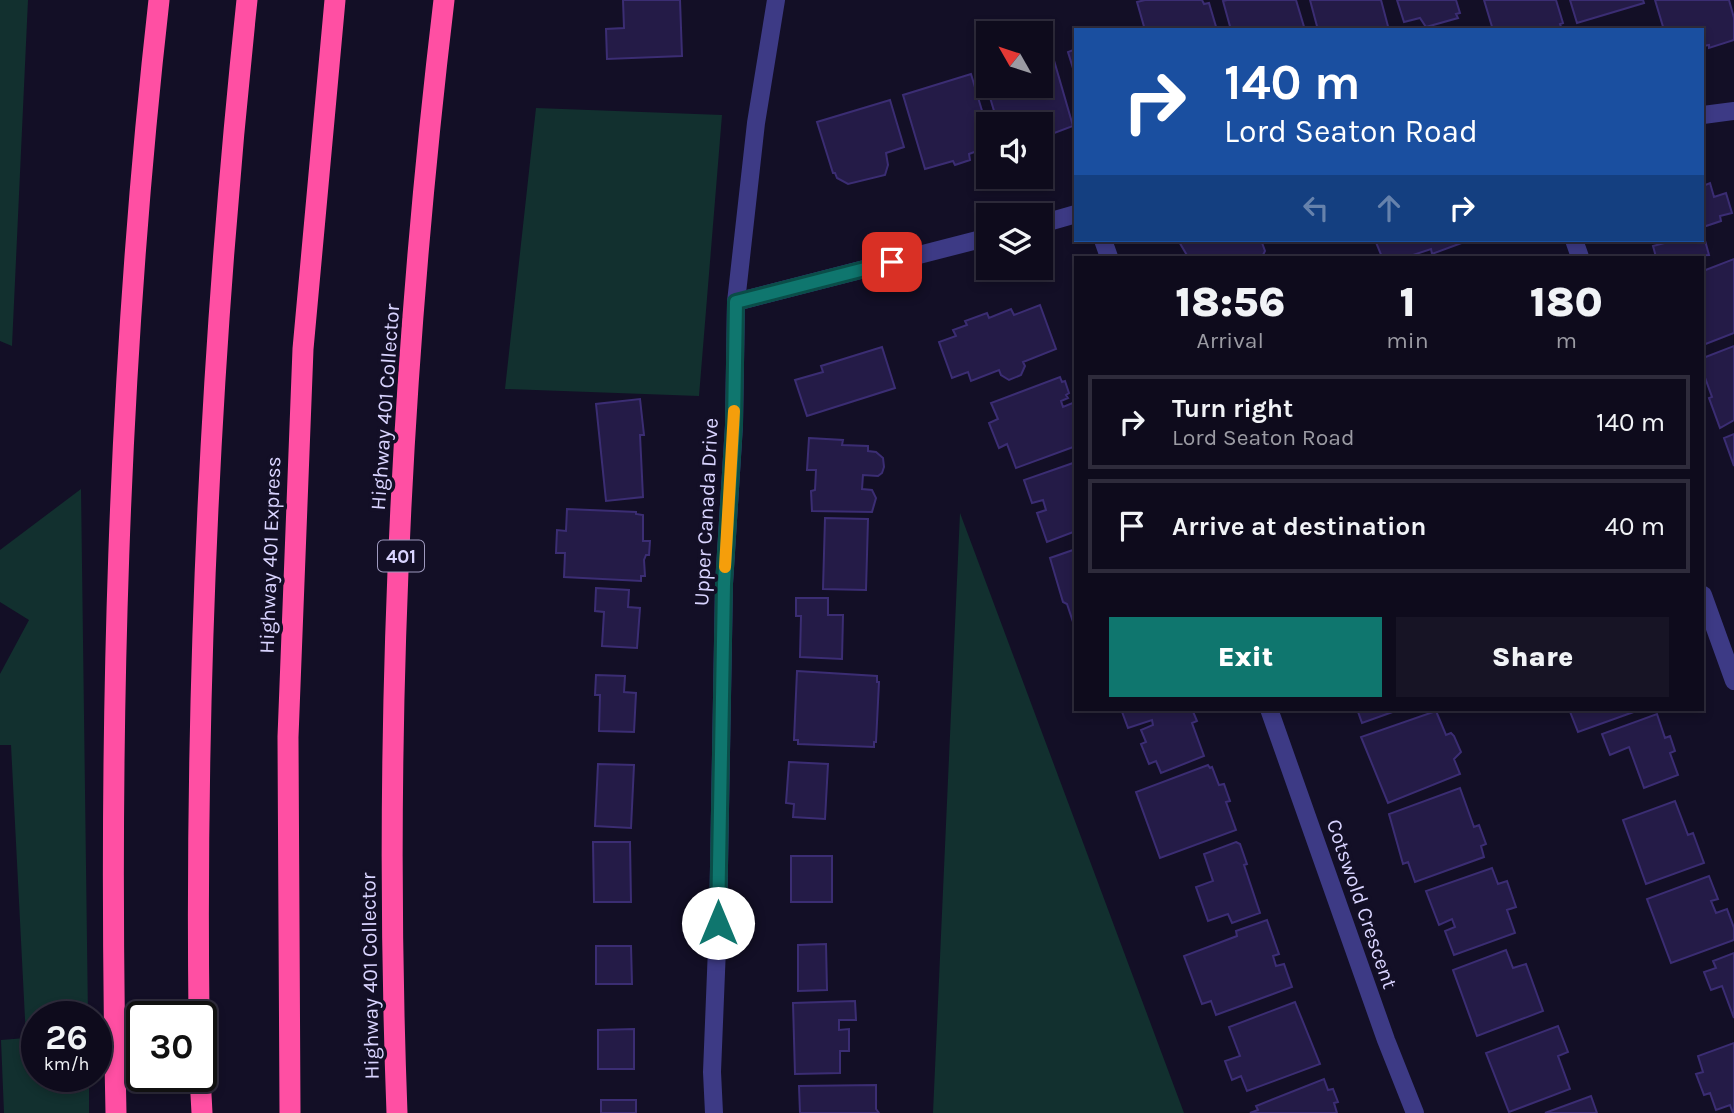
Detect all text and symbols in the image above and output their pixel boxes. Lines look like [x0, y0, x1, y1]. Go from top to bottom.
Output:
north arrow [976, 21, 1054, 98]
map controls [976, 21, 1053, 280]
text: 140 m [1224, 54, 1361, 111]
icon: right [1109, 56, 1200, 147]
button: sound [976, 112, 1053, 189]
text: Lord Seaton Road [1224, 113, 1478, 150]
icon: left [1297, 189, 1335, 227]
icon: ahead [1370, 189, 1408, 227]
icon: right [1443, 189, 1481, 227]
button: layers [976, 203, 1053, 280]
pin [862, 232, 922, 292]
icon: arrive [873, 243, 911, 281]
text: 18:56 [1175, 277, 1285, 327]
text: 1 [1399, 277, 1416, 327]
text: 180 [1530, 277, 1603, 327]
street label: Highway 401 Collector [366, 302, 404, 511]
text: Arrival [1196, 327, 1264, 354]
text: min [1386, 327, 1429, 354]
text: m [1556, 327, 1577, 354]
text: Turn right [1172, 393, 1293, 424]
icon: right [1113, 403, 1151, 441]
text: 140 m [1596, 407, 1665, 438]
street label: Upper Canada Drive [689, 417, 723, 607]
text: Lord Seaton Road [1172, 424, 1355, 451]
street label: Highway 401 Express [255, 456, 285, 654]
icon: arrive [1113, 507, 1151, 545]
text: Arrive at destination [1172, 511, 1426, 542]
text: 40 m [1605, 511, 1665, 542]
road number: 401 [378, 540, 424, 572]
button: Exit [1109, 617, 1382, 697]
button: Share [1396, 617, 1669, 697]
street label: Cotswold Crescent [1322, 816, 1402, 992]
street label: Highway 401 Collector [356, 872, 384, 1080]
position arrow [681, 886, 755, 960]
speed limit sign: 30 [126, 1001, 217, 1092]
text: 26 [45, 1017, 88, 1058]
text: km/h [44, 1053, 89, 1075]

